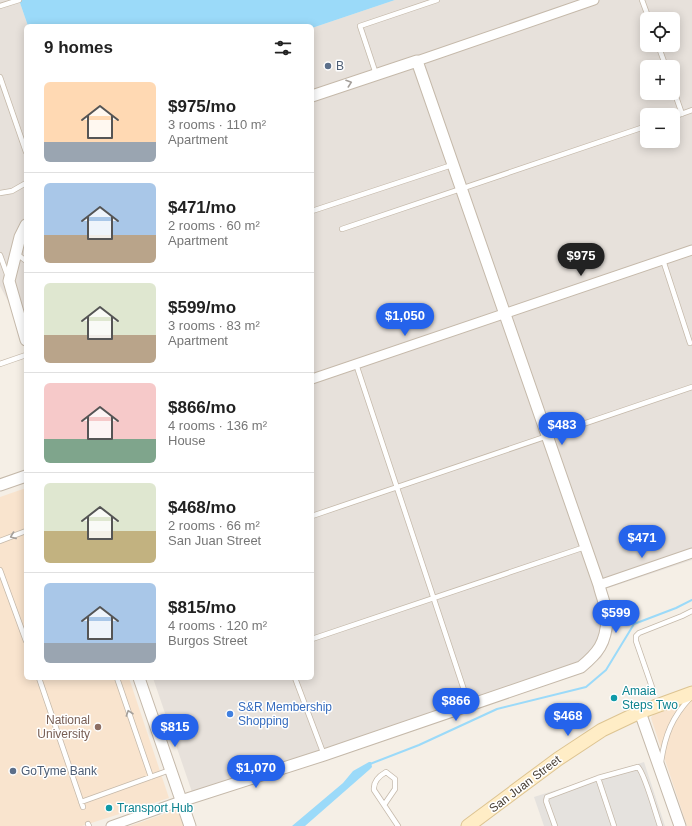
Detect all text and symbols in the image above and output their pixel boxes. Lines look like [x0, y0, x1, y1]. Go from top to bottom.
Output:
map controls [640, 12, 680, 148]
button: locate [640, 12, 680, 52]
icon: filters [272, 37, 294, 59]
text: 9 homes [44, 38, 113, 57]
place label: B [336, 59, 344, 73]
button: + [640, 60, 680, 100]
marker: B [323, 61, 333, 71]
one-way arrow [345, 80, 352, 88]
text: $975/mo [168, 97, 236, 116]
icon: home [76, 98, 124, 146]
button: − [640, 108, 680, 148]
text: 3 rooms · 110 m² [168, 117, 266, 132]
text: Apartment [168, 132, 228, 147]
text: $471/mo [168, 198, 236, 217]
icon: home [76, 199, 124, 247]
text: 2 rooms · 60 m² [168, 218, 260, 233]
text: Apartment [168, 233, 228, 248]
pin: $975 [557, 243, 605, 277]
text: $975 [567, 248, 595, 263]
text: $599/mo [168, 298, 236, 317]
icon: home [76, 299, 124, 347]
pin: $1,050 [372, 303, 438, 337]
text: $1,050 [385, 308, 425, 323]
text: 3 rooms · 83 m² [168, 318, 260, 333]
text: Apartment [168, 333, 228, 348]
text: $866/mo [168, 398, 236, 417]
icon: home [76, 399, 124, 447]
pin: $483 [538, 412, 586, 446]
text: $483 [548, 417, 576, 432]
text: 4 rooms · 136 m² [168, 418, 267, 433]
text: House [168, 433, 206, 448]
text: $468/mo [168, 498, 236, 517]
icon: home [76, 499, 124, 547]
text: 2 rooms · 66 m² [168, 518, 260, 533]
pin: $471 [618, 525, 666, 559]
text: $471 [628, 530, 656, 545]
one-way arrow [10, 532, 17, 540]
text: San Juan Street [168, 533, 261, 548]
text: $815/mo [168, 598, 236, 617]
icon: home [76, 599, 124, 647]
pin: $599 [592, 600, 640, 634]
text: $599 [602, 605, 630, 620]
text: 4 rooms · 120 m² [168, 618, 267, 633]
text: Burgos Street [168, 633, 248, 648]
place label: Amaia Steps Two [622, 684, 678, 712]
pin: $866 [432, 688, 480, 722]
text: $866 [442, 693, 470, 708]
marker: Amaia Steps Two [609, 693, 619, 703]
place label: S&R Membership Shopping [238, 700, 332, 728]
pin: $468 [544, 703, 592, 737]
text: $468 [554, 708, 582, 723]
marker: S&R Membership Shopping [225, 709, 235, 719]
one-way arrow [126, 710, 134, 717]
place label: National University [37, 713, 90, 741]
pin: $815 [151, 714, 199, 748]
text: $815 [161, 719, 189, 734]
marker: National University [93, 722, 103, 732]
street label: San Juan Street [486, 752, 564, 815]
pin: $1,070 [223, 755, 289, 789]
text: $1,070 [236, 760, 276, 775]
place label: GoTyme Bank [21, 764, 98, 778]
marker: GoTyme Bank [8, 766, 18, 776]
place label: Transport Hub [117, 801, 194, 815]
marker: Transport Hub [104, 803, 114, 813]

